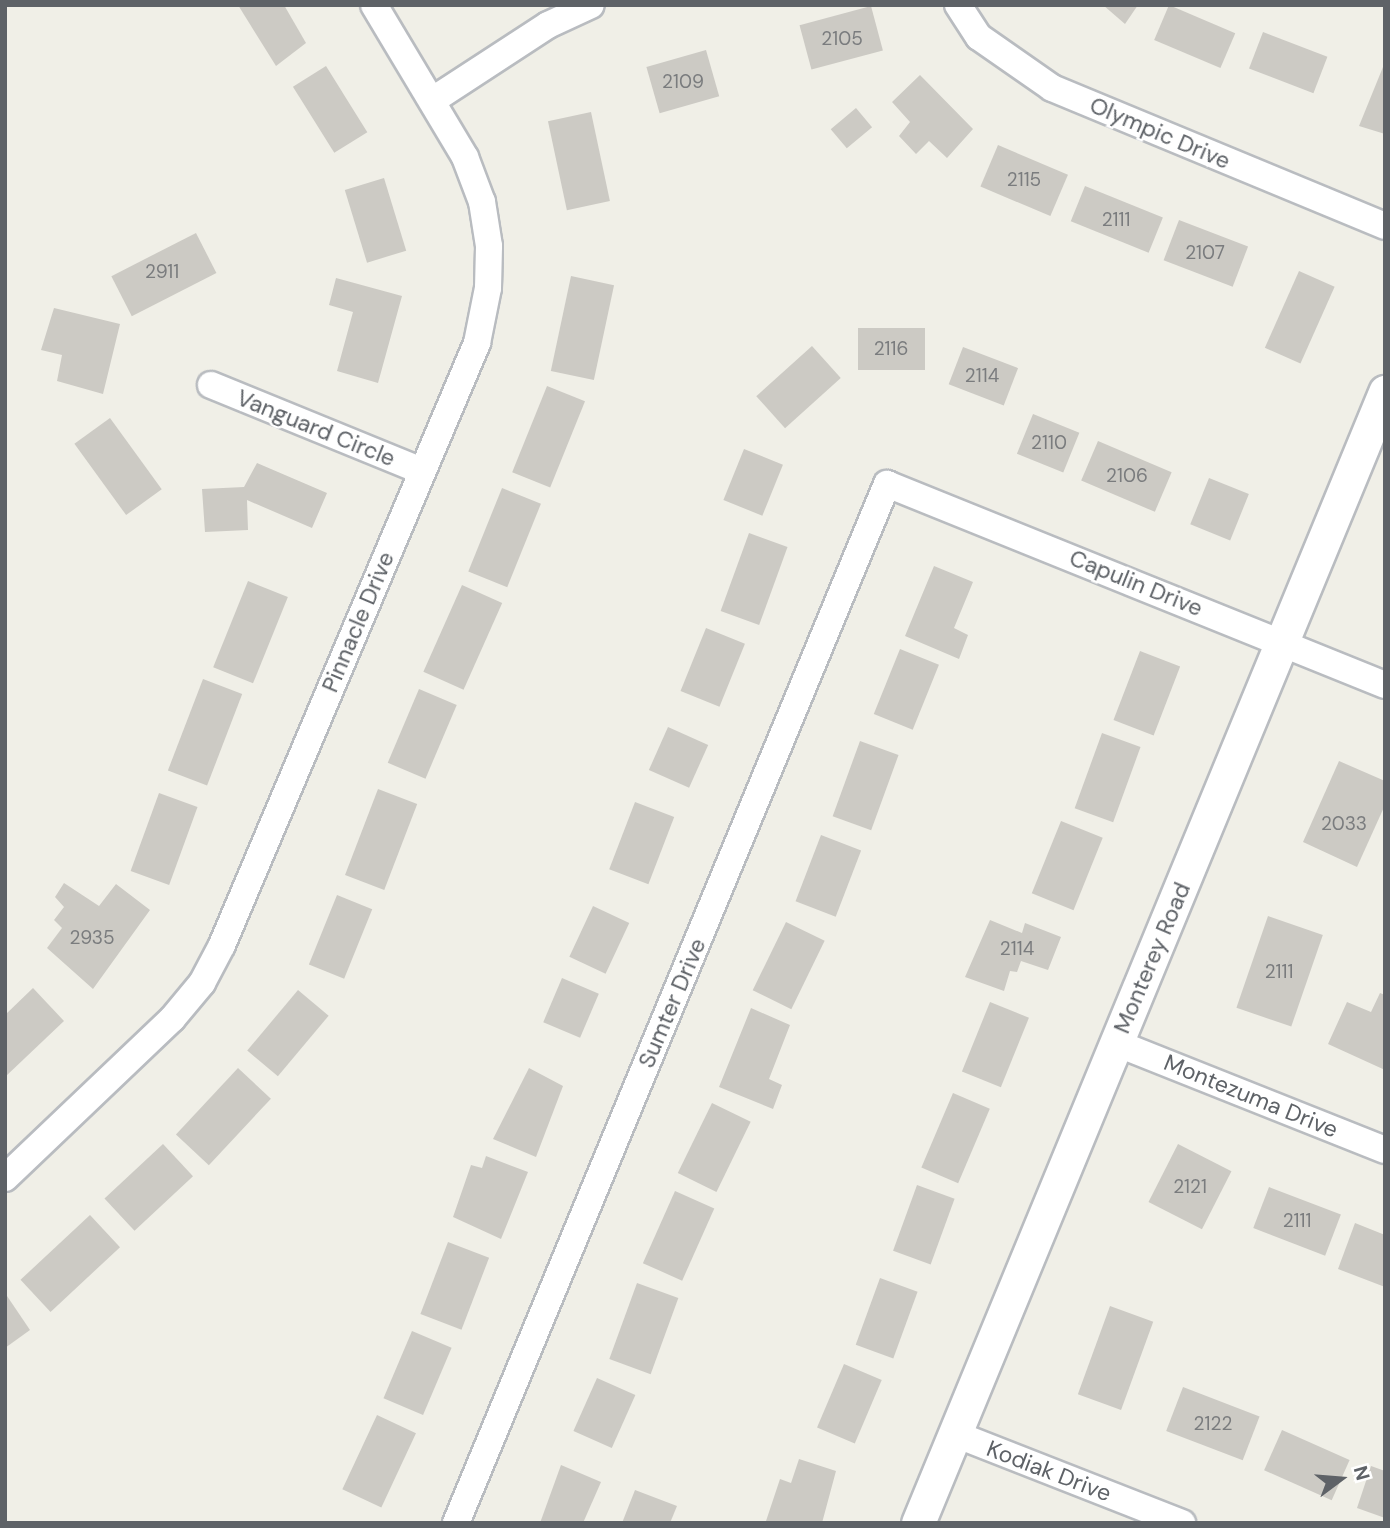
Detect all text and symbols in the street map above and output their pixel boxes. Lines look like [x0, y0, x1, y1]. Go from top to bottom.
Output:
house number: 2105 [821, 28, 863, 50]
house number: 2109 [662, 71, 704, 93]
street label: Olympic Drive [1086, 91, 1234, 175]
house number: 2115 [1007, 169, 1041, 191]
house number: 2111 [1102, 209, 1130, 231]
house number: 2107 [1185, 242, 1225, 264]
house number: 2911 [145, 261, 179, 283]
house number: 2116 [874, 338, 908, 360]
house number: 2114 [965, 365, 999, 387]
street label: Vanguard Circle [233, 384, 399, 472]
house number: 2110 [1031, 432, 1067, 454]
house number: 2106 [1106, 465, 1148, 487]
street label: Capulin Drive [1065, 544, 1207, 622]
street label: Pinnacle Drive [316, 548, 400, 696]
house number: 2033 [1321, 813, 1367, 835]
street label: Monterey Road [1108, 878, 1196, 1038]
house number: 2935 [69, 927, 115, 949]
street label: Sumter Drive [632, 934, 712, 1072]
house number: 2114 [1000, 938, 1034, 960]
house number: 2111 [1265, 961, 1293, 983]
street label: Montezuma Drive [1160, 1049, 1342, 1143]
house number: 2121 [1173, 1176, 1207, 1198]
house number: 2111 [1283, 1210, 1311, 1232]
house number: 2122 [1194, 1413, 1232, 1435]
street label: Kodiak Drive [983, 1435, 1115, 1507]
north arrow [1306, 1444, 1376, 1514]
text: N [1348, 1463, 1376, 1483]

